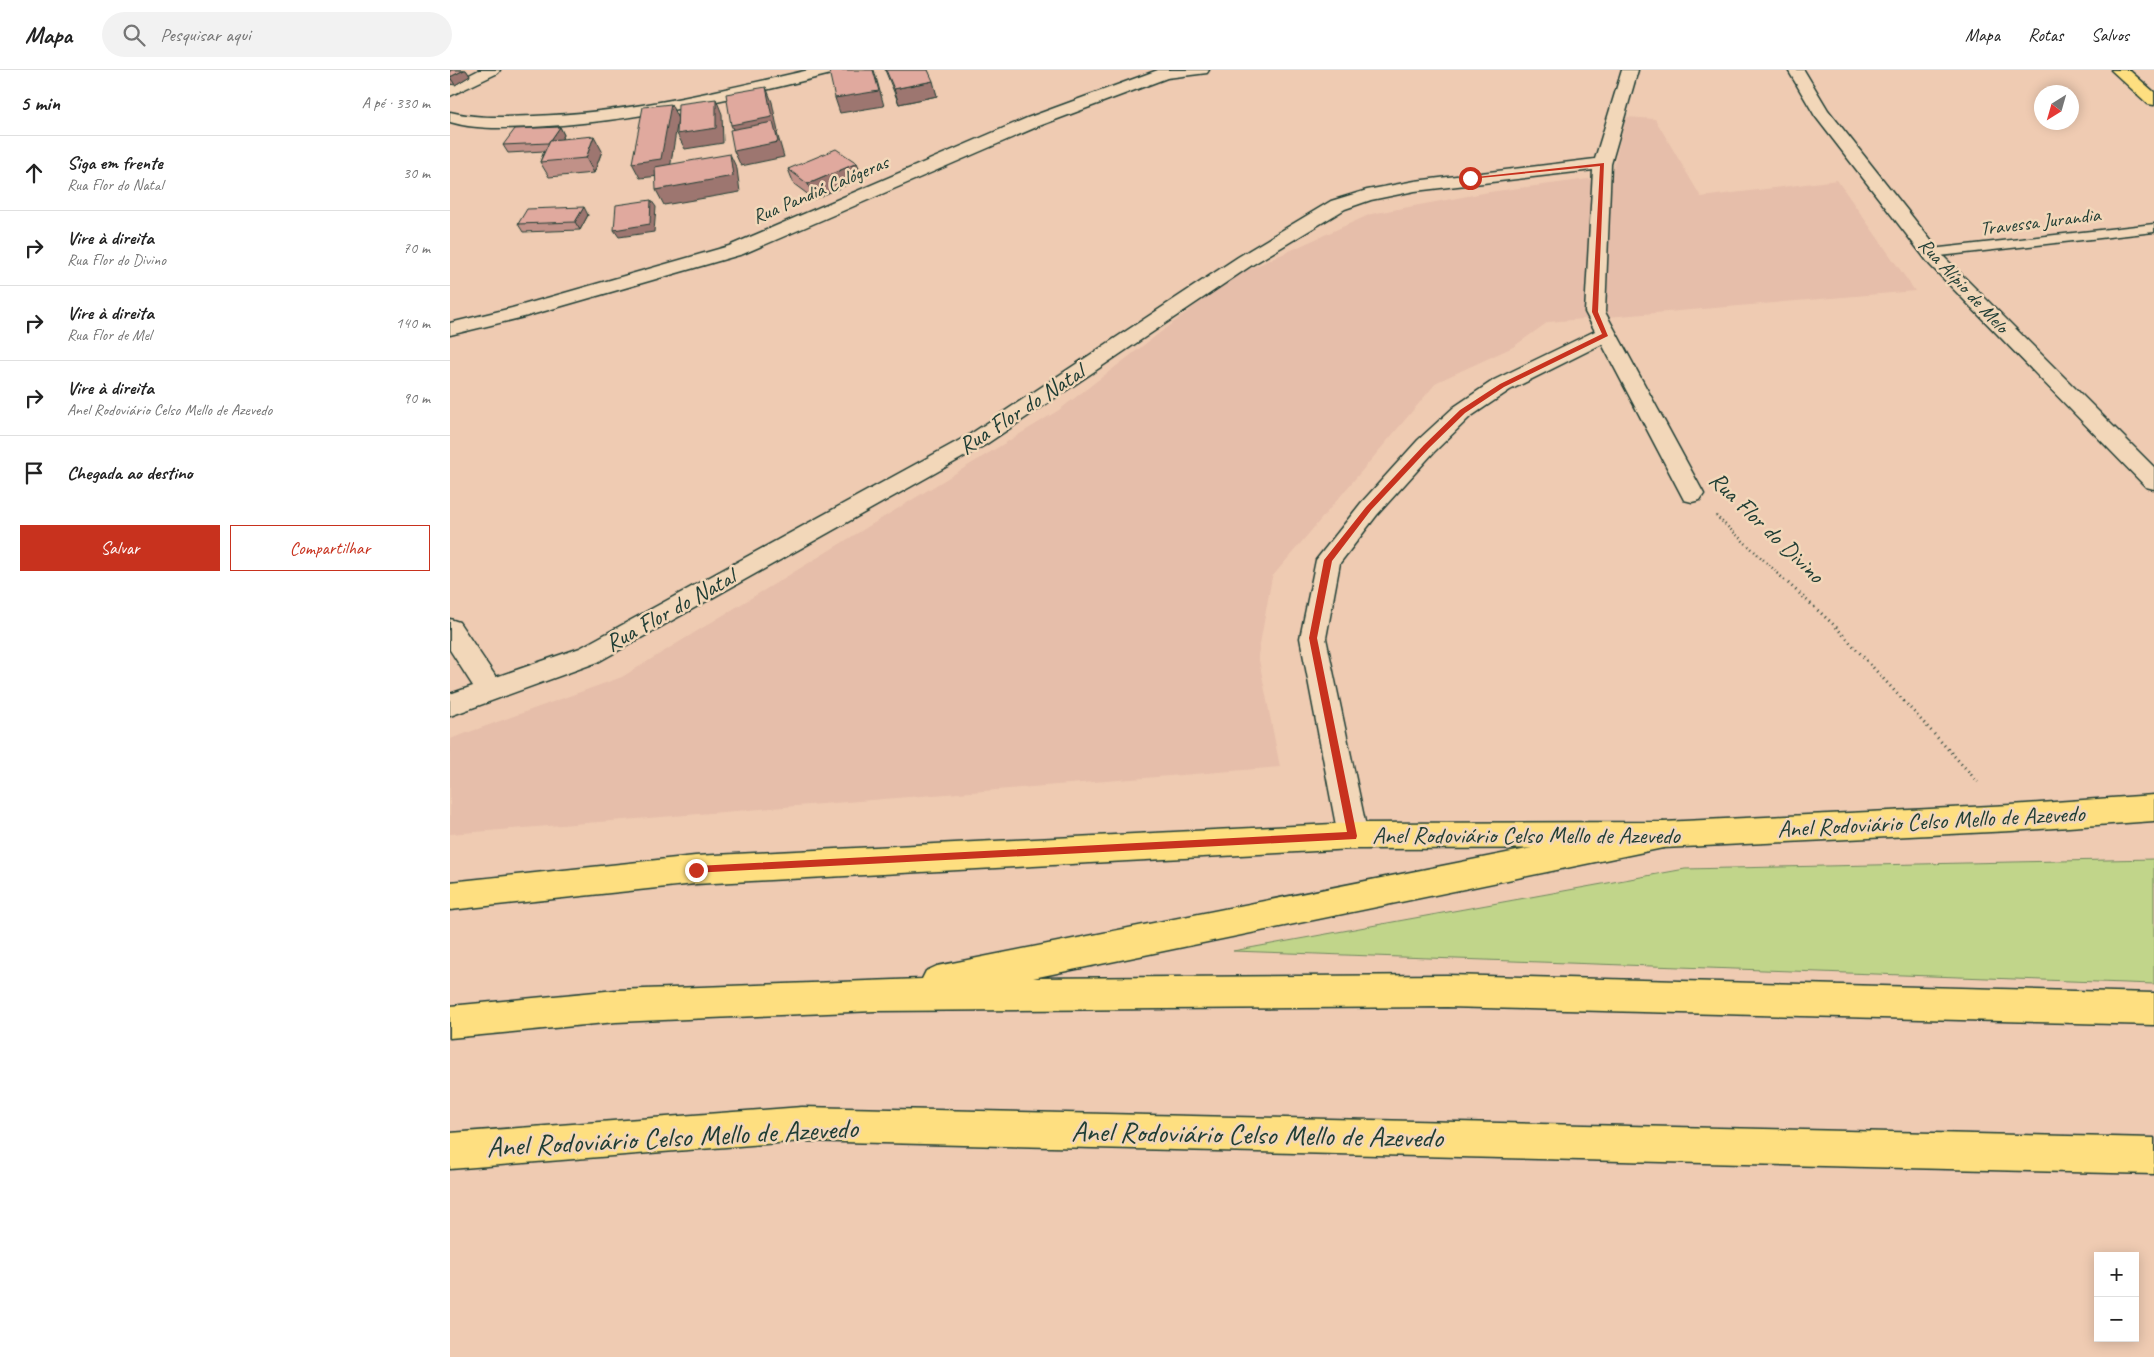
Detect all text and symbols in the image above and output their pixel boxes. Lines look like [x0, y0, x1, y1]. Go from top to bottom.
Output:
search box [102, 12, 452, 57]
text: Mapa [25, 20, 72, 50]
icon: search [120, 21, 148, 49]
text: Pesquisar aqui [160, 23, 251, 47]
text: Mapa [1965, 24, 2000, 46]
text: Rotas [2028, 24, 2063, 46]
text: Salvos [2091, 24, 2129, 46]
north arrow [2034, 85, 2079, 130]
text: 5 min [20, 90, 60, 116]
text: A pé · 330 m [362, 93, 430, 113]
street label: Rua Pandiá Calógeras [748, 149, 894, 229]
text: Siga em frente [67, 151, 163, 175]
icon: ahead [20, 159, 48, 187]
text: 30 m [403, 163, 430, 183]
route start [1459, 167, 1482, 190]
text: Rua Flor do Natal [67, 175, 163, 195]
street label: Travessa Jurandia [1979, 202, 2103, 241]
text: Vire à direita [67, 226, 154, 250]
street label: Rua Alípio de Melo [1913, 232, 2015, 340]
icon: right [20, 234, 48, 262]
text: 70 m [403, 238, 430, 258]
text: Rua Flor do Divino [67, 250, 166, 270]
text: Vire à direita [67, 301, 154, 325]
icon: right [20, 309, 48, 337]
text: 140 m [396, 313, 430, 333]
text: Rua Flor de Mel [67, 325, 152, 345]
street label: Rua Flor do Natal [952, 355, 1093, 461]
text: Vire à direita [67, 376, 154, 400]
icon: right [20, 384, 48, 412]
text: 90 m [403, 388, 430, 408]
text: Anel Rodoviário Celso Mello de Azevedo [67, 400, 272, 420]
icon: arrive [20, 459, 48, 487]
text: Chegada ao destino [67, 461, 193, 485]
street label: Rua Flor do Divino [1703, 465, 1832, 590]
button: Salvar [20, 525, 220, 571]
button: Compartilhar [230, 525, 430, 571]
street label: Rua Flor do Natal [600, 560, 744, 658]
street label: Anel Rodoviário Celso Mello de Azevedo [1777, 798, 2087, 844]
street label: Anel Rodoviário Celso Mello de Azevedo [1372, 820, 1681, 850]
route end [685, 859, 708, 882]
street label: Anel Rodoviário Celso Mello de Azevedo [485, 1109, 860, 1166]
street label: Anel Rodoviário Celso Mello de Azevedo [1071, 1113, 1445, 1156]
map controls [2094, 1252, 2139, 1342]
button: + [2094, 1252, 2139, 1297]
button: − [2094, 1297, 2139, 1342]

